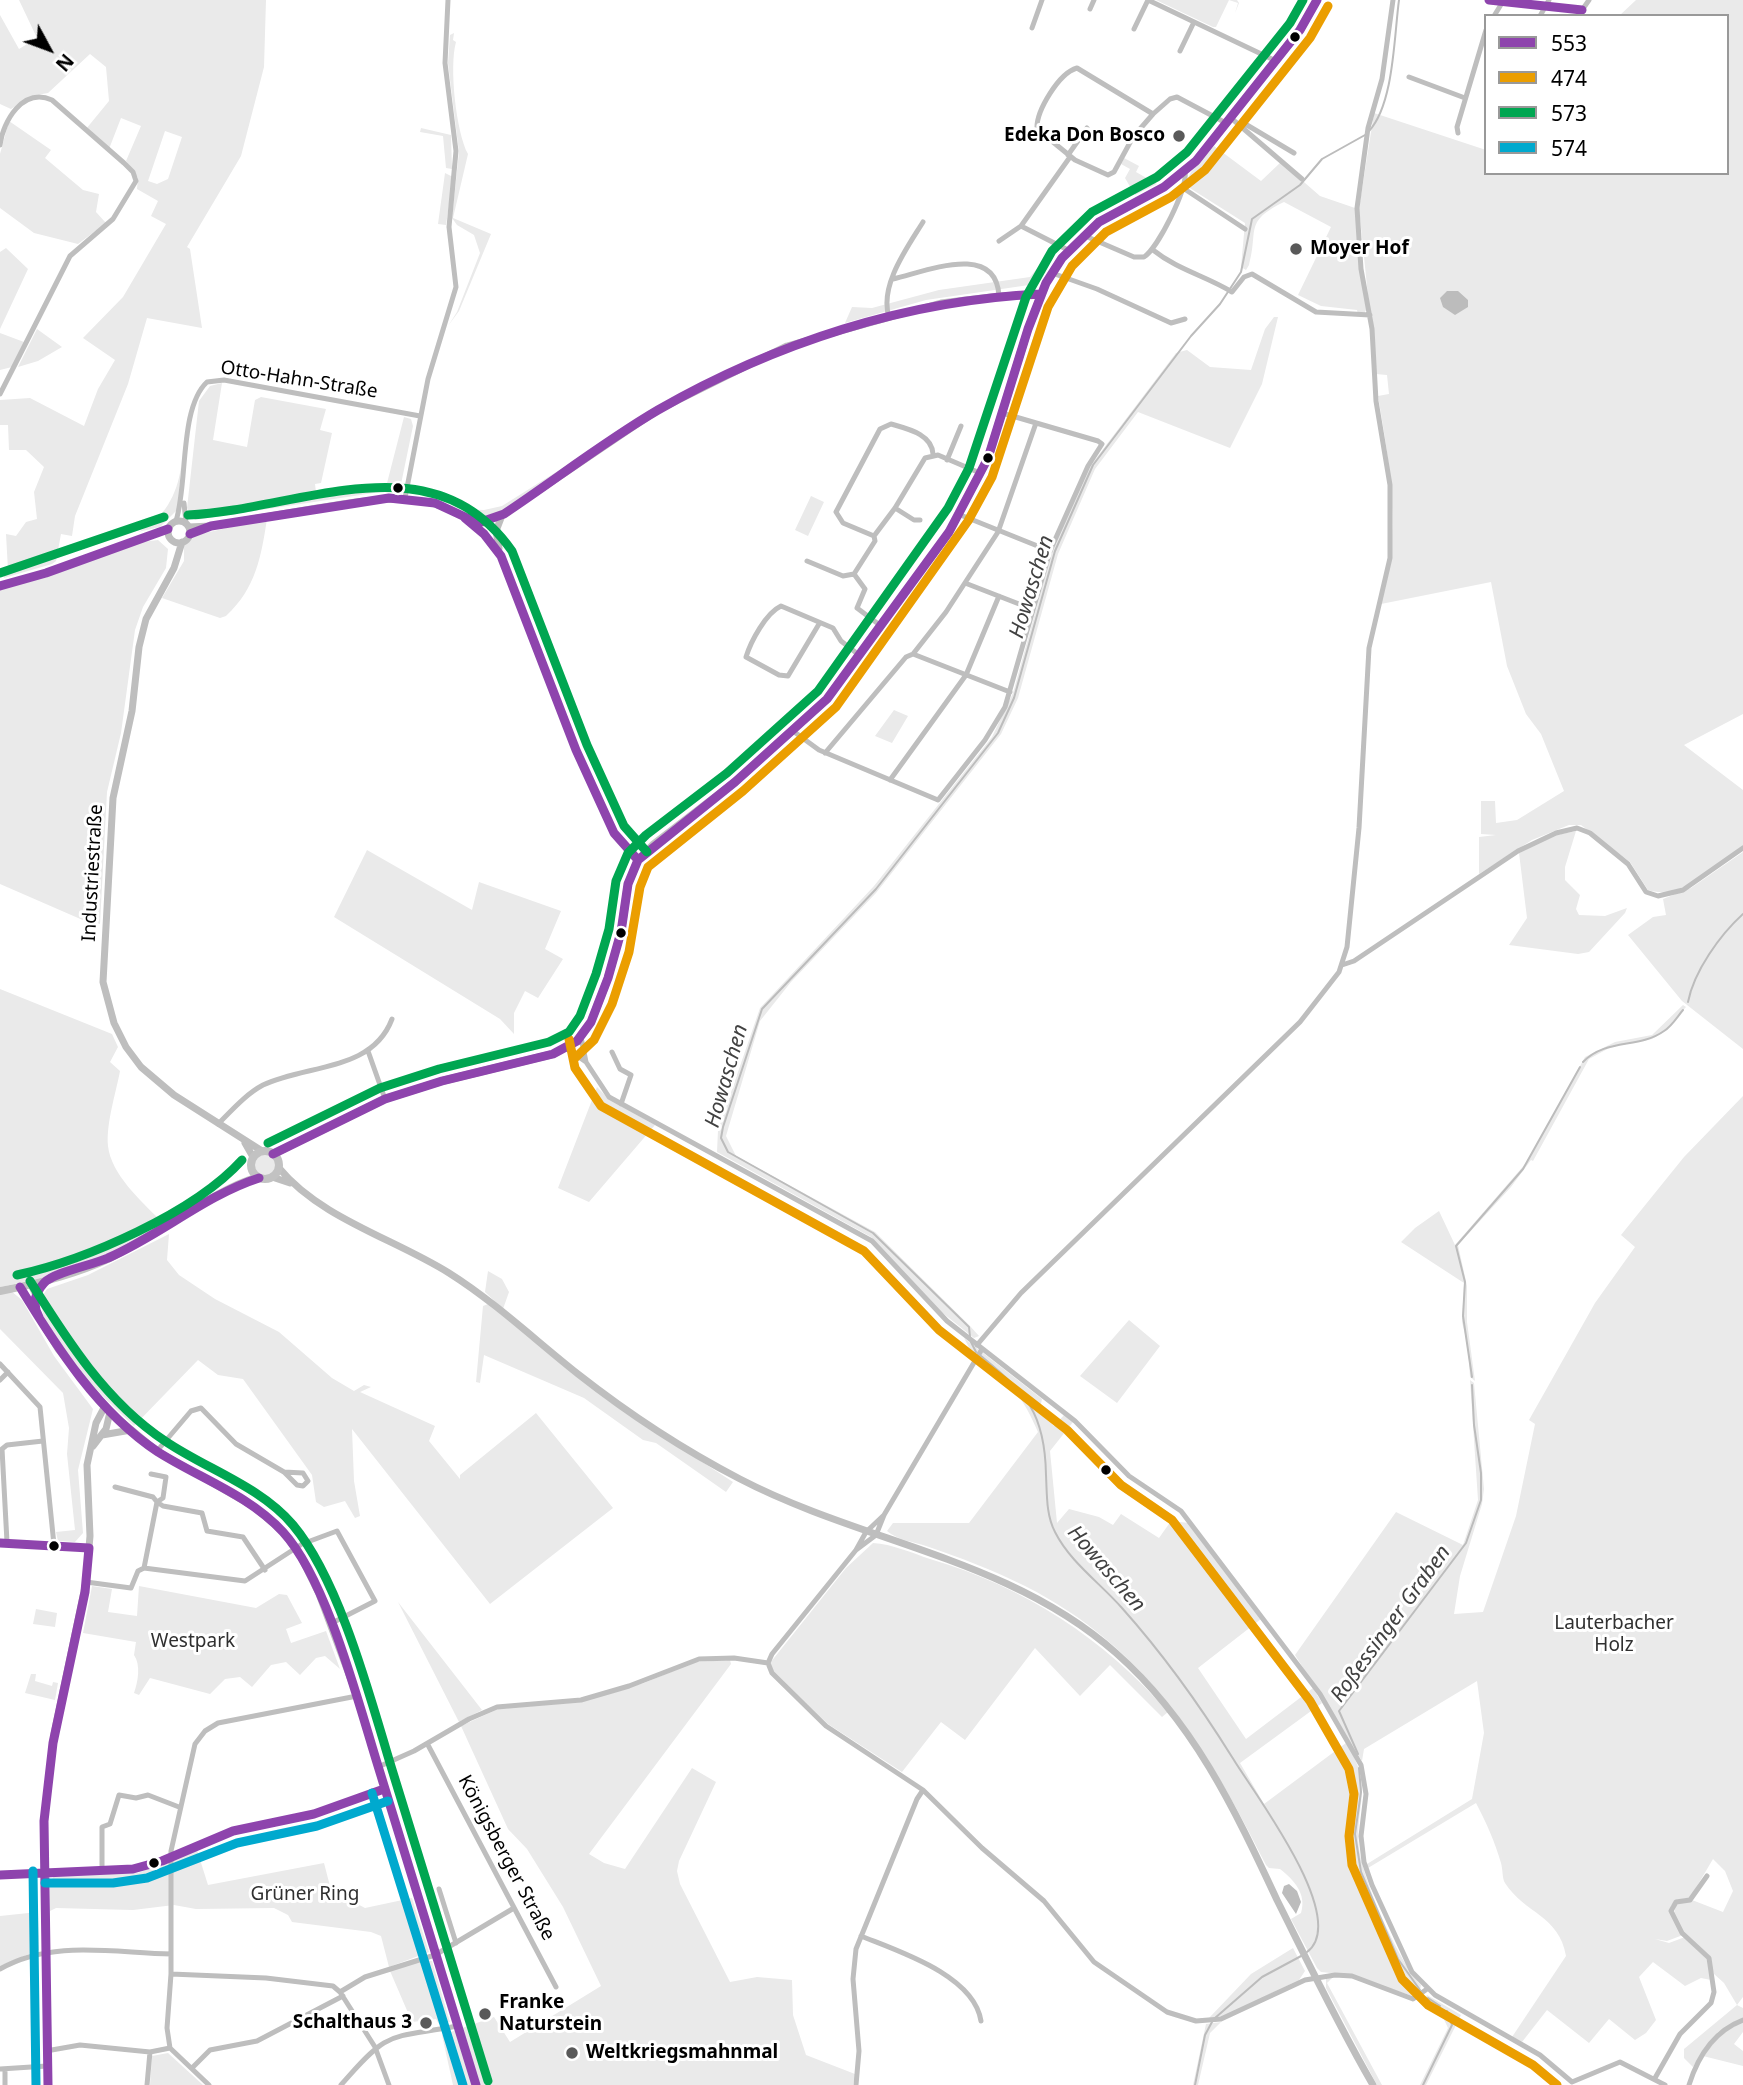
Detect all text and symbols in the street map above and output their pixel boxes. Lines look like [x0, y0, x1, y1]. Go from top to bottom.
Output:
north arrow [14, 14, 84, 84]
legend [1484, 14, 1729, 175]
text: 553 [1551, 29, 1587, 57]
unlabelled marker [1288, 30, 1302, 44]
text: N [50, 48, 80, 77]
text: 474 [1551, 64, 1587, 92]
text: 573 [1551, 99, 1587, 127]
place label: Edeka Don Bosco [1004, 125, 1165, 147]
marker: Edeka Don Bosco [1171, 128, 1187, 144]
text: 574 [1551, 134, 1587, 162]
place label: Moyer Hof [1310, 238, 1409, 260]
marker: Moyer Hof [1288, 241, 1304, 257]
street label: Otto-Hahn-Straße [219, 356, 379, 404]
unlabelled marker [981, 451, 995, 465]
unlabelled marker [391, 481, 405, 495]
water label: Howaschen [1004, 533, 1060, 641]
street label: Industriestraße [78, 804, 108, 942]
unlabelled marker [614, 926, 628, 940]
water label: Howaschen [700, 1021, 754, 1131]
unlabelled marker [1099, 1463, 1113, 1477]
water label: Howaschen [1062, 1521, 1150, 1617]
unlabelled marker [47, 1539, 61, 1553]
water label: Roßessinger Graben [1326, 1541, 1456, 1707]
park label: Lauterbacher Holz [1554, 1613, 1674, 1657]
park label: Westpark [151, 1631, 235, 1653]
street label: Königsberger Straße [453, 1771, 559, 1945]
unlabelled marker [147, 1856, 161, 1870]
park label: Grüner Ring [251, 1884, 359, 1906]
place label: Franke Naturstein [499, 1992, 602, 2036]
marker: Franke Naturstein [477, 2006, 493, 2022]
place label: Schalthaus 3 [293, 2012, 412, 2034]
marker: Schalthaus 3 [418, 2015, 434, 2031]
place label: Weltkriegsmahnmal [586, 2042, 778, 2064]
marker: Weltkriegsmahnmal [564, 2045, 580, 2061]

